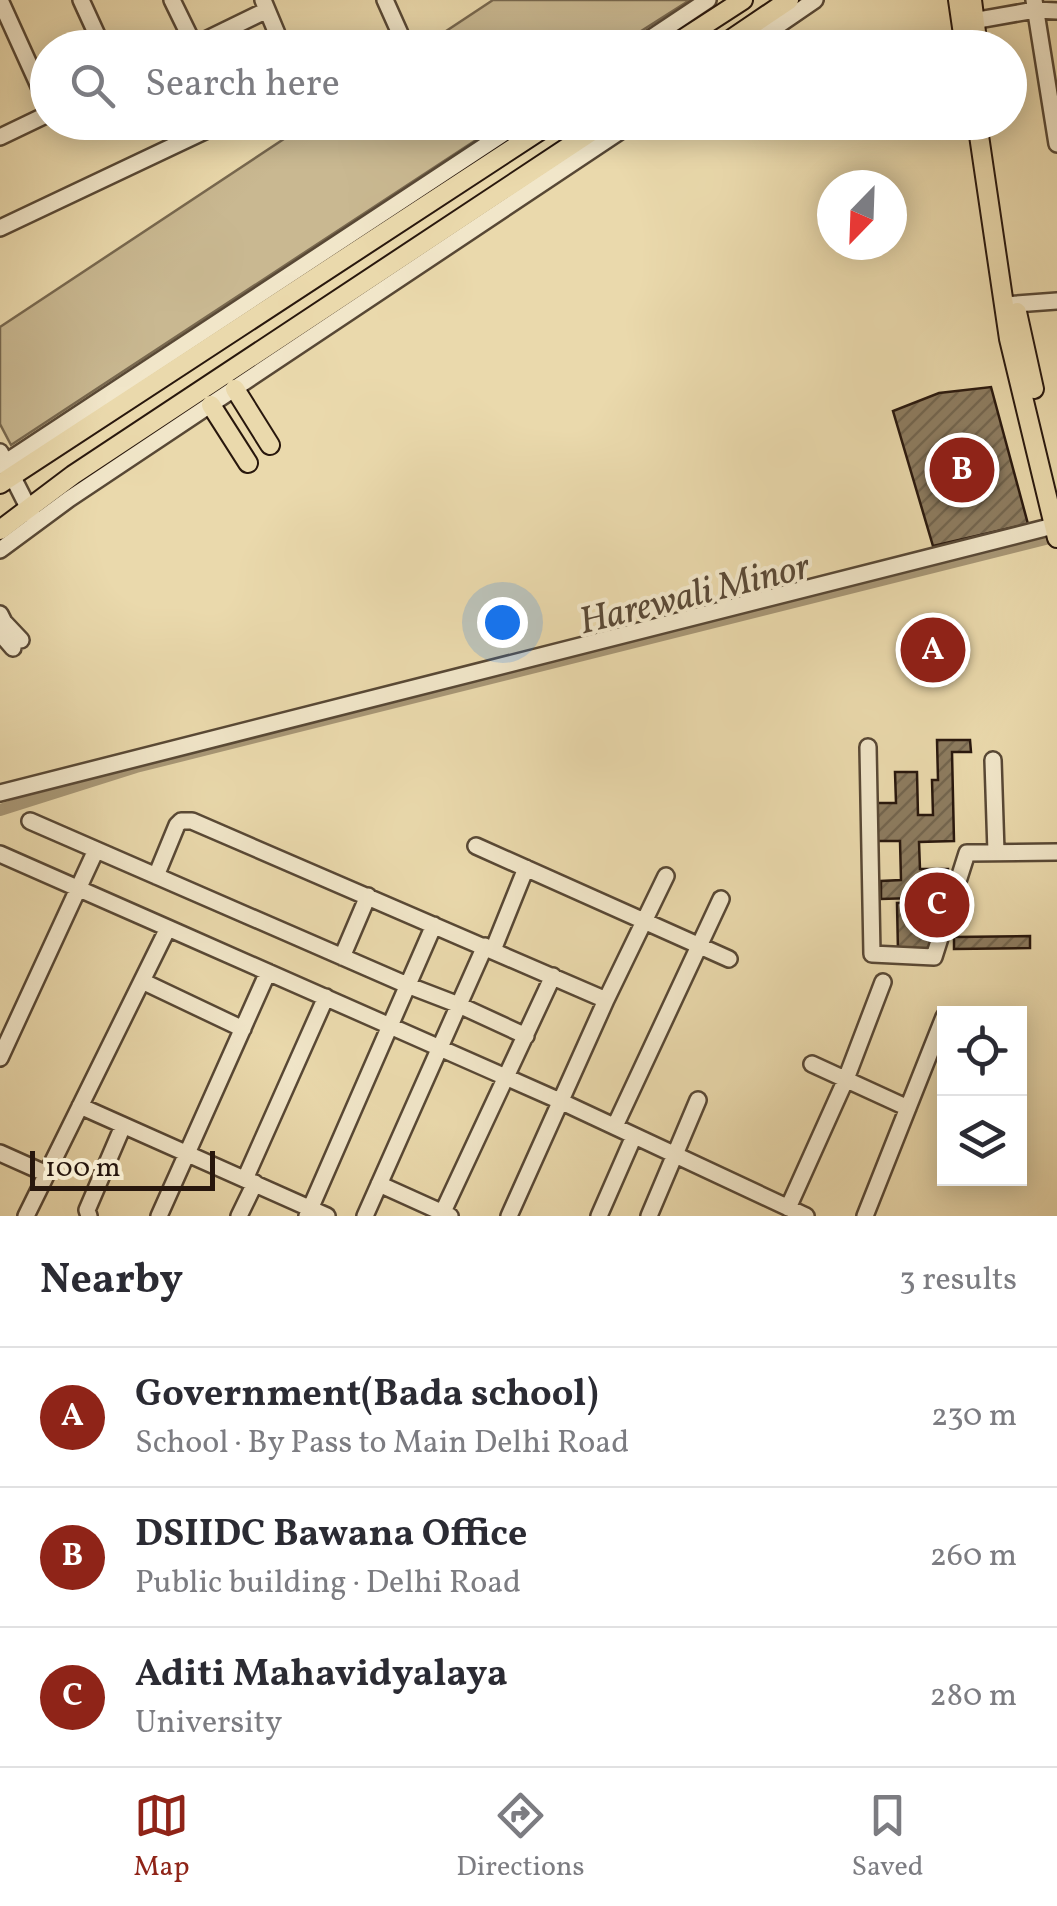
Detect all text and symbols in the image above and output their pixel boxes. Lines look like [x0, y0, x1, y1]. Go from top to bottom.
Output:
search box [30, 30, 1027, 140]
icon: search [65, 58, 120, 113]
text: Search here [145, 59, 340, 112]
north arrow [817, 170, 907, 260]
pin: B [930, 432, 994, 508]
water label: Harewali Minor [574, 541, 817, 650]
your location [477, 597, 528, 648]
pin: A [900, 612, 966, 688]
pin: C [904, 868, 970, 942]
map controls [937, 1006, 1027, 1186]
button: locate [937, 1006, 1027, 1096]
button: layers [937, 1096, 1027, 1186]
scale bar [30, 1146, 215, 1190]
text: 100 m [45, 1149, 120, 1188]
text: Nearby [40, 1252, 183, 1311]
text: 3 results [899, 1259, 1017, 1303]
text: Government(Bada school) [135, 1369, 598, 1422]
text: A [61, 1395, 84, 1439]
text: 230 m [931, 1395, 1017, 1439]
text: School · By Pass to Main Delhi Road [135, 1422, 629, 1466]
text: DSIIDC Bawana Office [135, 1509, 527, 1562]
text: B [62, 1535, 83, 1579]
text: 260 m [930, 1535, 1017, 1579]
text: Public building · Delhi Road [135, 1562, 521, 1606]
text: Aditi Mahavidyalaya [135, 1649, 508, 1702]
text: C [62, 1675, 83, 1719]
text: 280 m [930, 1675, 1017, 1719]
text: University [135, 1702, 282, 1746]
tab: Map [133, 1788, 189, 1887]
tab: Directions [456, 1788, 585, 1887]
tab: Saved [851, 1788, 924, 1887]

